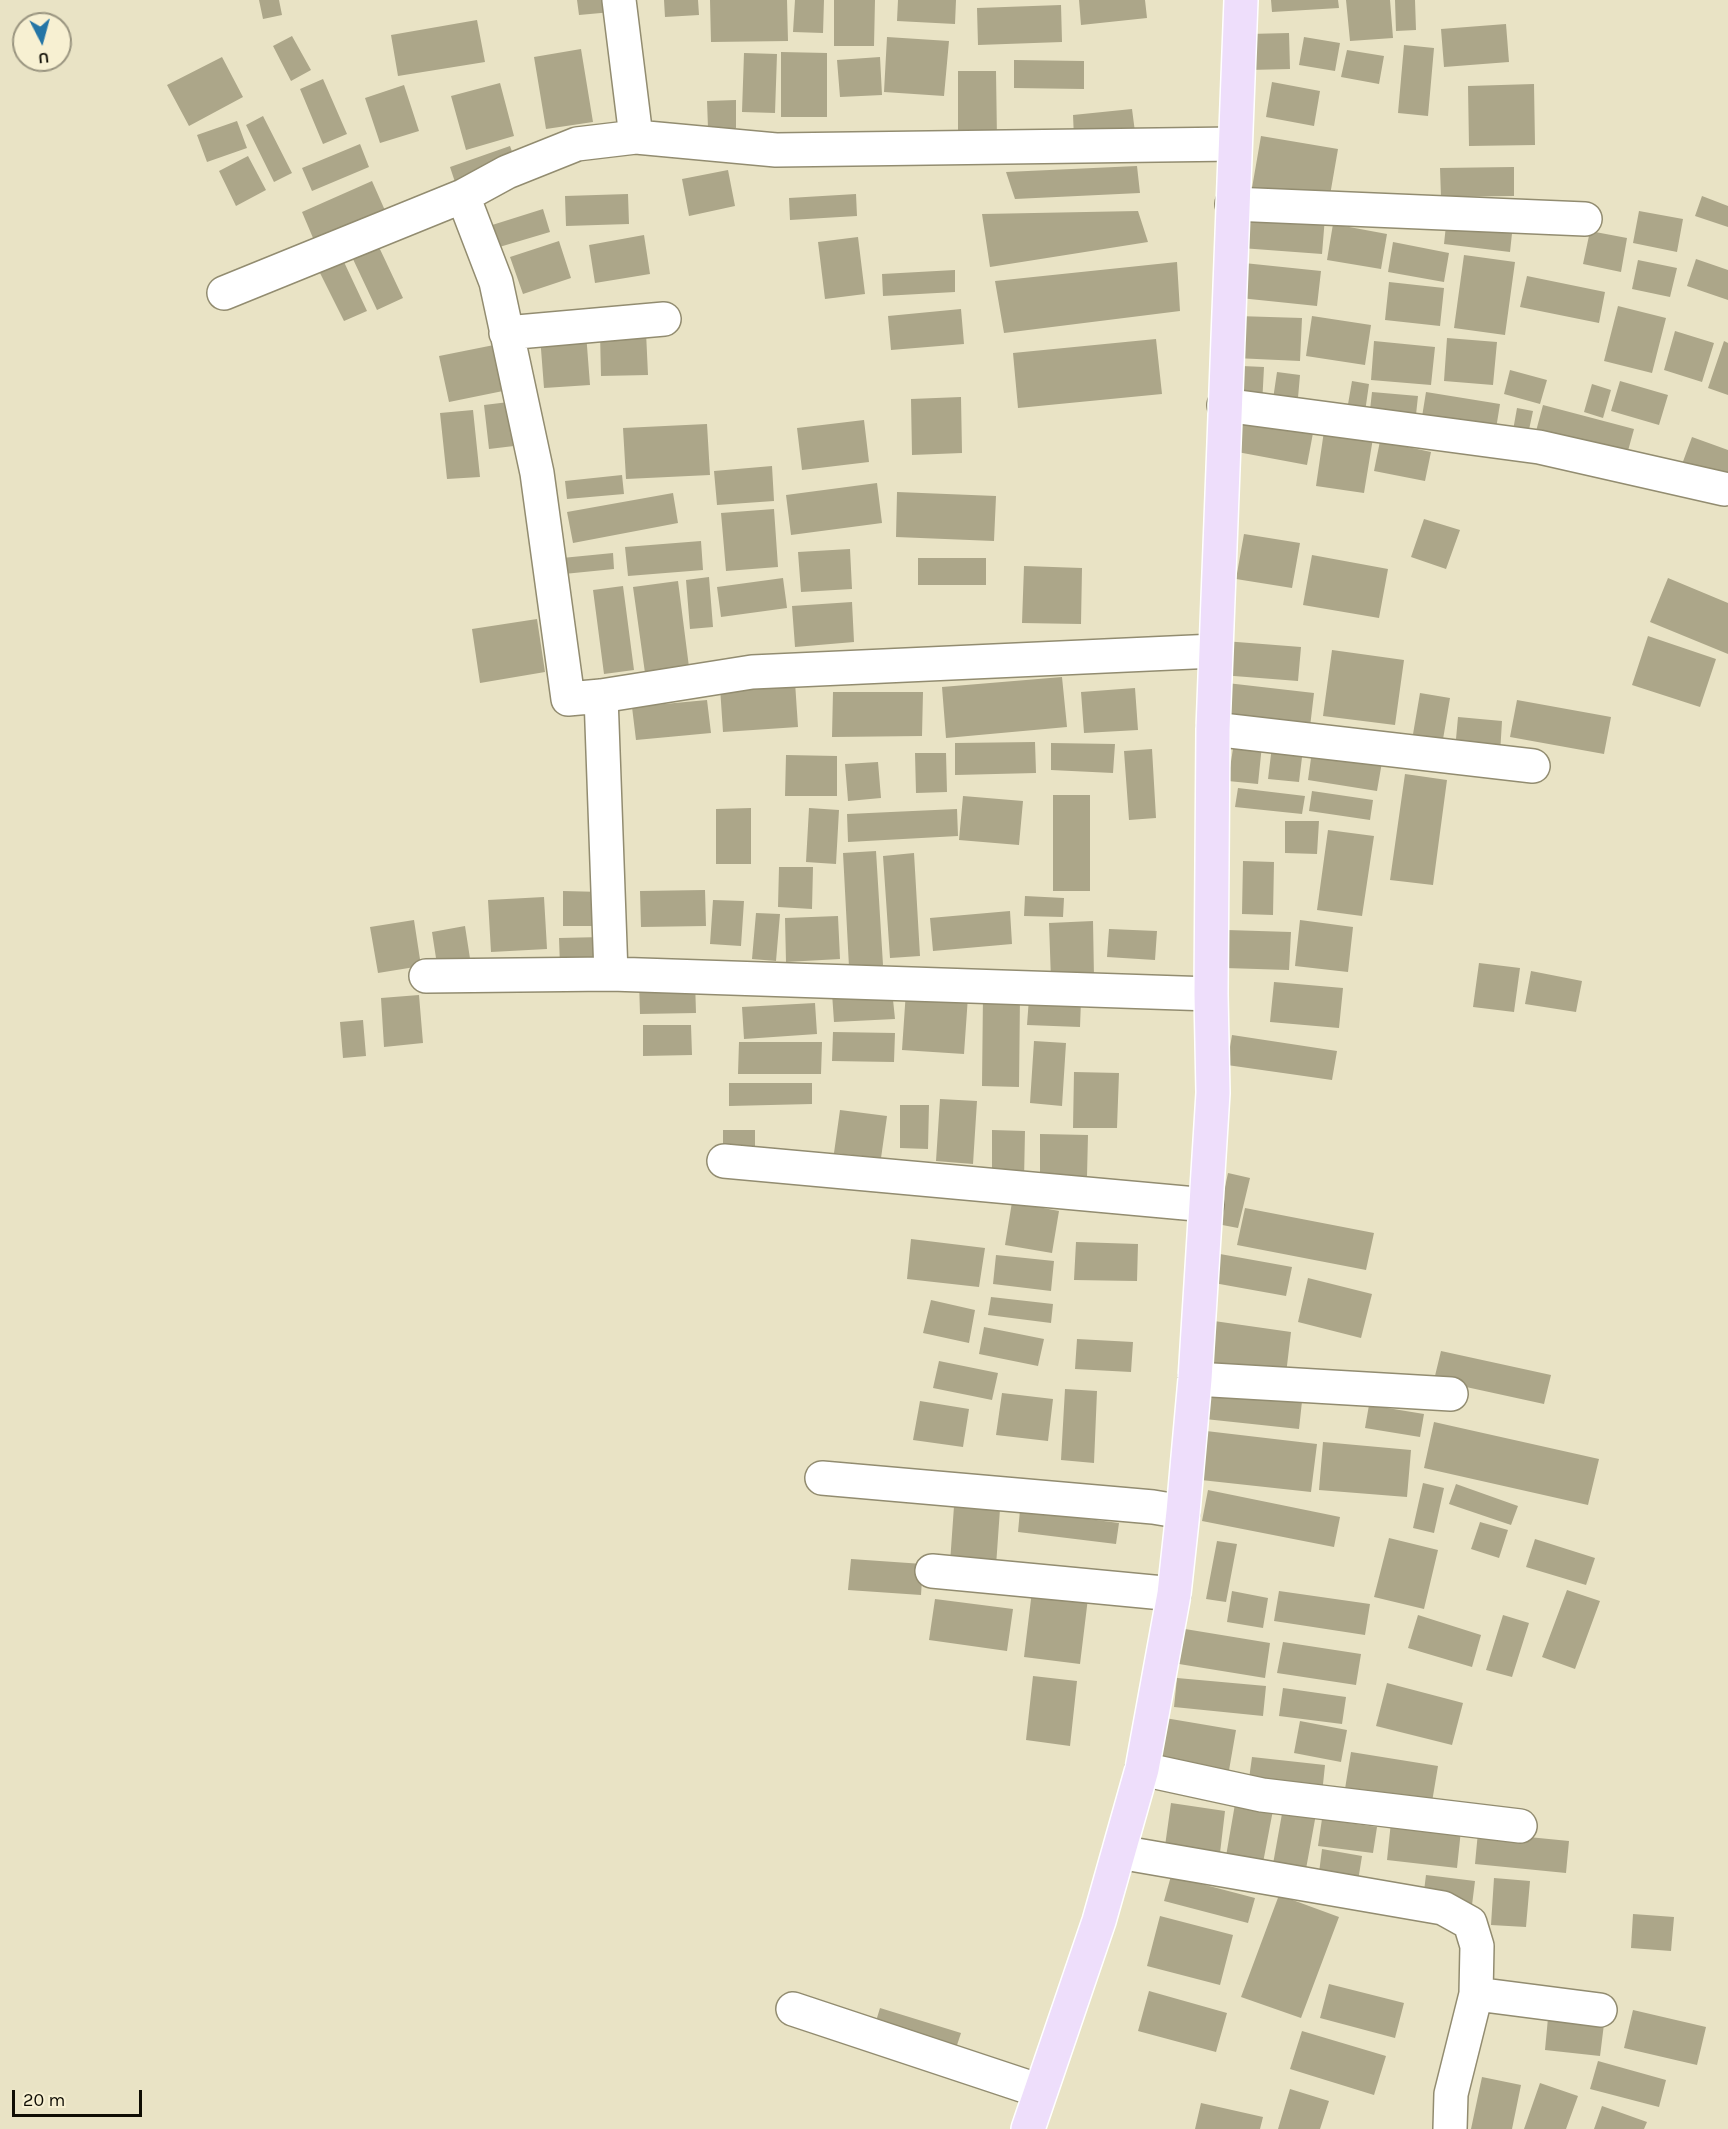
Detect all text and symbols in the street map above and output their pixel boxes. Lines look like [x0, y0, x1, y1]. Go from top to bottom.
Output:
north arrow [12, 12, 72, 72]
text: U [37, 48, 50, 68]
scale bar [15, 2078, 146, 2116]
text: 20 m [23, 2089, 65, 2111]

